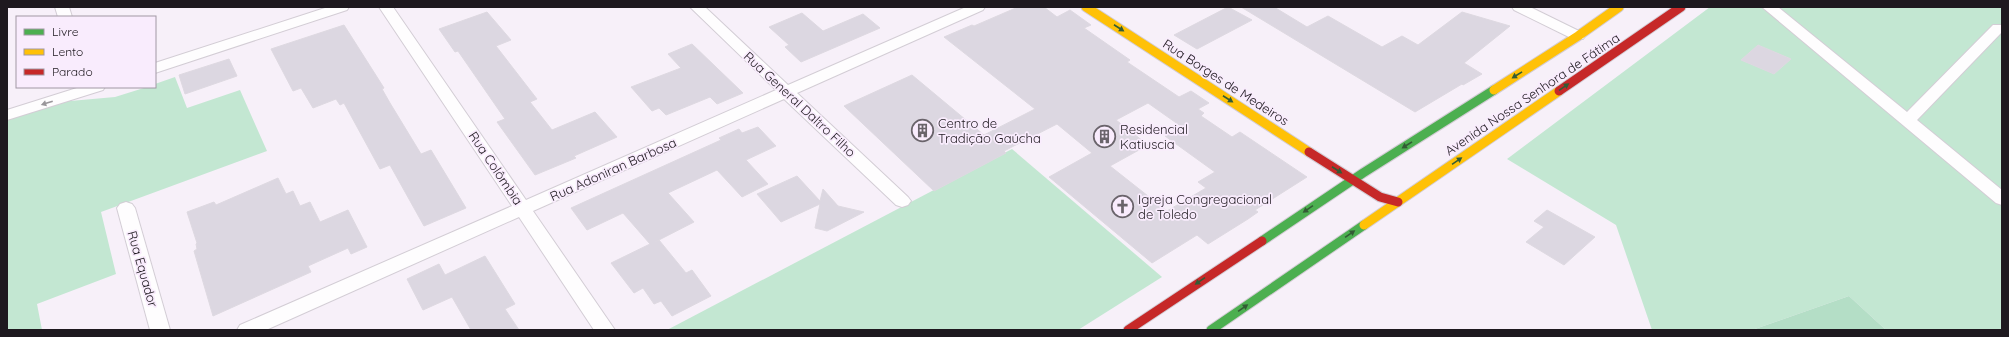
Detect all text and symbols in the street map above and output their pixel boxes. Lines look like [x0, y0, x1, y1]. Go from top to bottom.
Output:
legend [16, 16, 156, 88]
text: Livre [52, 24, 79, 39]
one-way arrow [1114, 24, 1124, 32]
street label: Avenida Nossa Senhora de Fátima [1442, 29, 1622, 159]
street label: Rua Borges de Medeiros [1160, 35, 1292, 129]
text: Lento [52, 44, 83, 59]
street label: Rua General Daltro Filho [741, 48, 859, 160]
text: Parado [52, 64, 93, 79]
one-way arrow [1511, 71, 1522, 79]
one-way arrow [1559, 83, 1570, 91]
one-way arrow [1223, 95, 1233, 103]
one-way arrow [40, 100, 52, 106]
place label: Centro de Tradição Gaúcha [938, 115, 1041, 146]
building icon: Centro de Tradição Gaúcha [910, 117, 936, 143]
place label: Residencial Katiuscia [1120, 121, 1188, 152]
building icon: Residencial Katiuscia [1091, 123, 1117, 149]
street label: Rua Colômbia [466, 128, 526, 208]
street label: Rua Adoniran Barbosa [547, 134, 679, 204]
one-way arrow [1401, 141, 1413, 148]
one-way arrow [1452, 157, 1462, 165]
one-way arrow [1331, 166, 1343, 173]
place label: Igreja Congregacional de Toledo [1138, 191, 1272, 222]
church icon: Igreja Congregacional de Toledo [1109, 193, 1135, 219]
one-way arrow [1303, 205, 1314, 213]
street label: Rua Equador [124, 229, 162, 309]
one-way arrow [1345, 230, 1355, 238]
one-way arrow [1195, 277, 1206, 285]
one-way arrow [1238, 304, 1248, 312]

